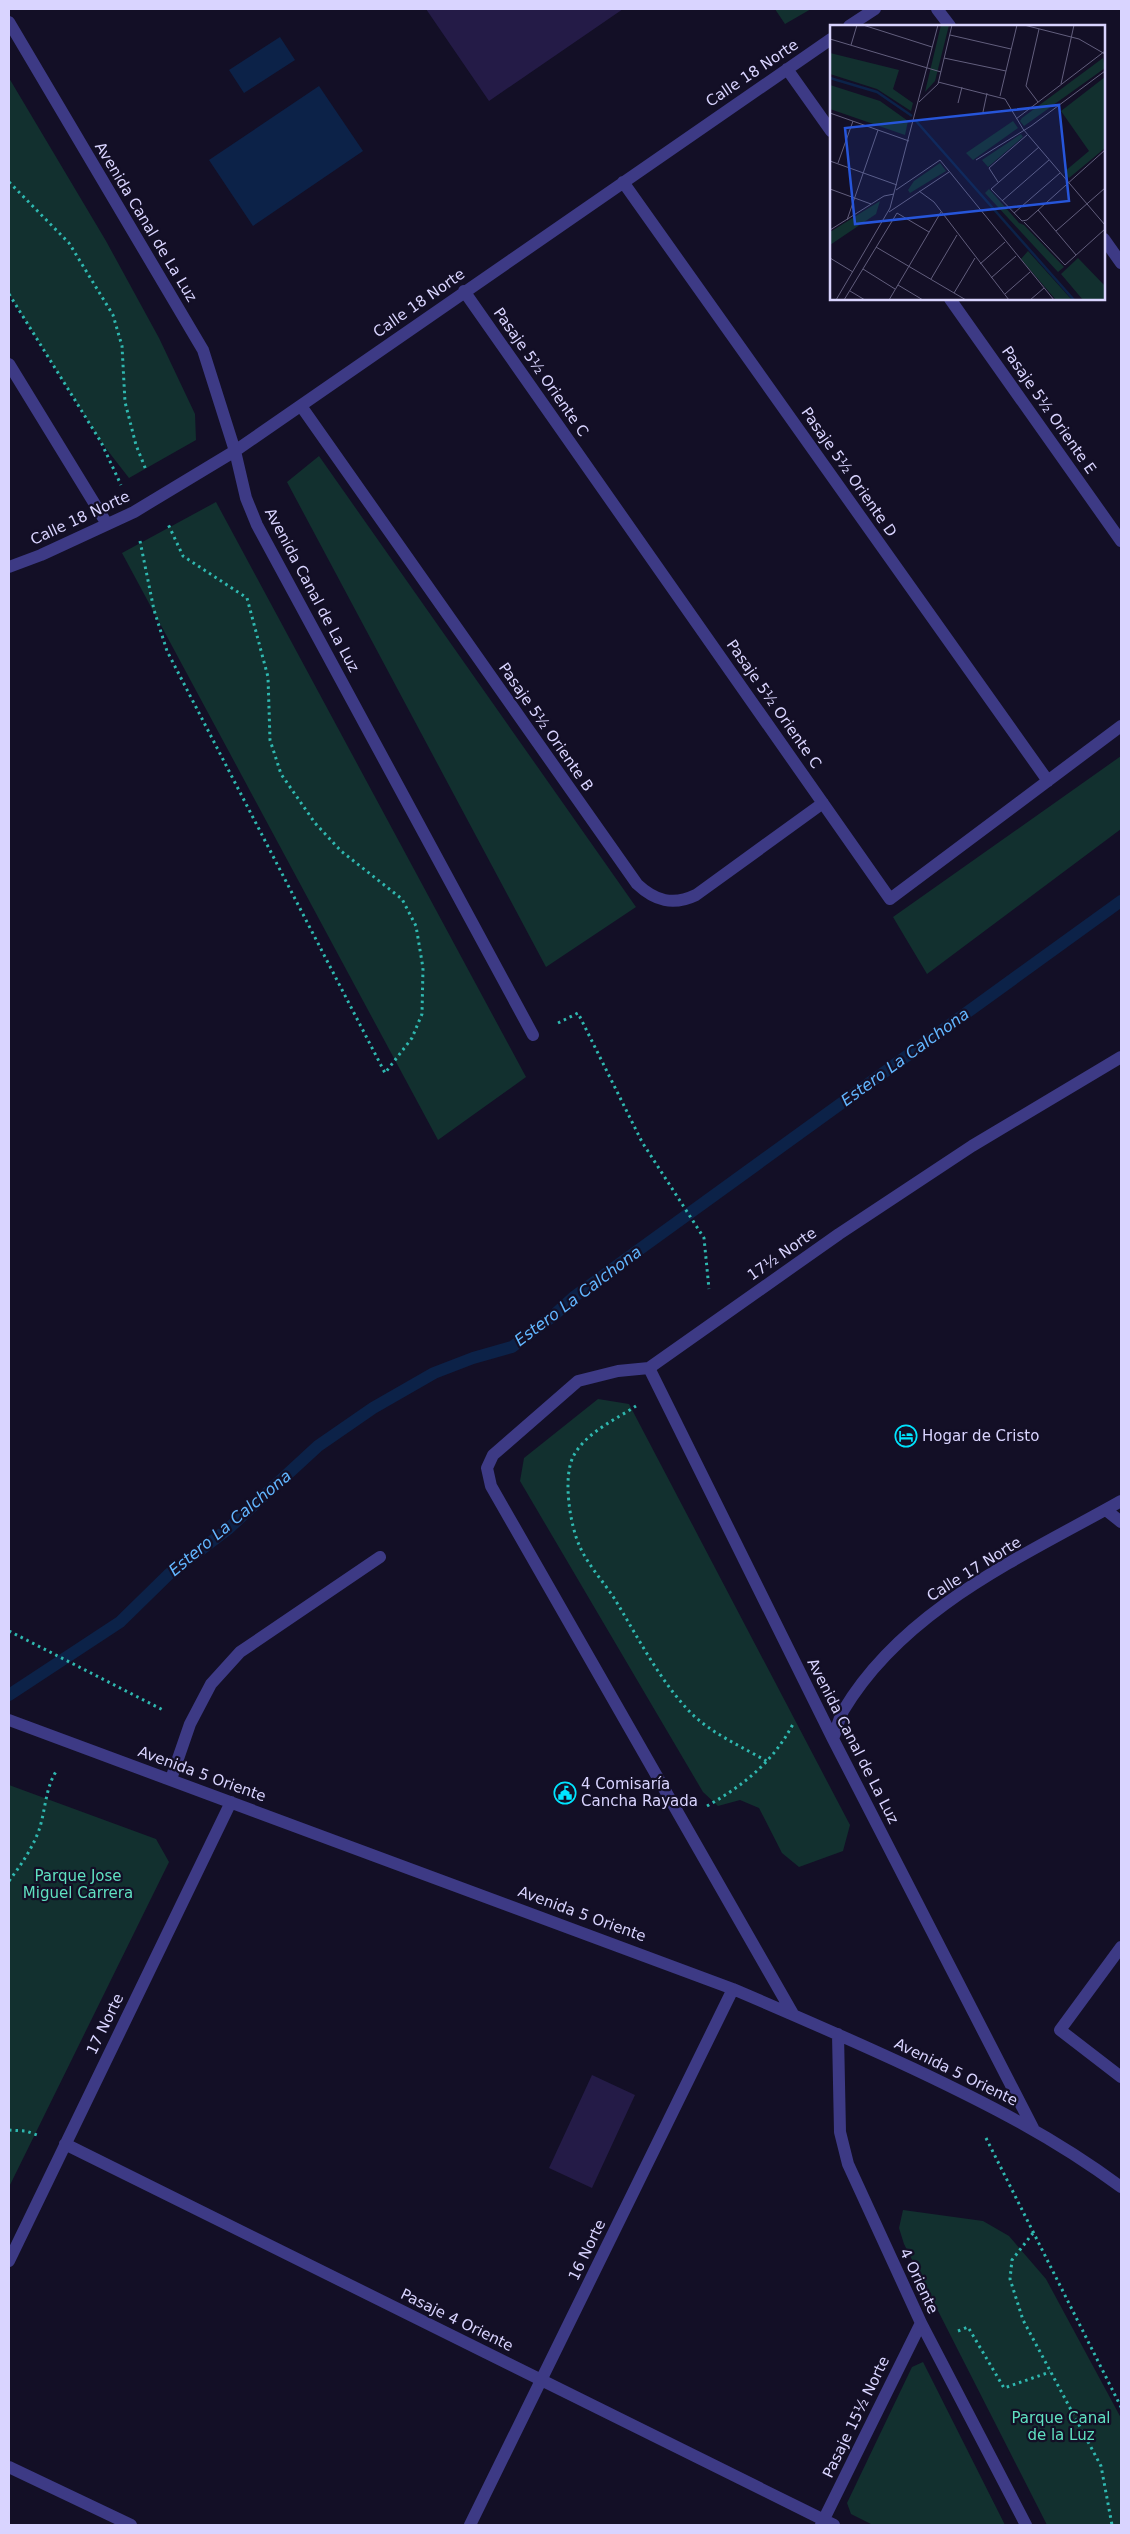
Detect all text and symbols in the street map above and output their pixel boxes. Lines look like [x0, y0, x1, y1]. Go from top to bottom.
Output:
inset map [830, 25, 1105, 300]
street label: Calle 18 Norte [702, 35, 802, 111]
street label: Avenida Canal de La Luz [91, 139, 201, 305]
street label: Calle 18 Norte [370, 265, 468, 341]
street label: Pasaje 5½ Oriente C [490, 304, 592, 440]
street label: Pasaje 5½ Oriente E [998, 343, 1100, 477]
street label: Pasaje 5½ Oriente D [797, 404, 901, 540]
street label: Calle 18 Norte [27, 487, 133, 549]
street label: Avenida Canal de La Luz [261, 505, 363, 675]
street label: Pasaje 5½ Oriente C [723, 636, 825, 772]
street label: Pasaje 5½ Oriente B [495, 659, 597, 795]
water label: Estero La Calchona [837, 1004, 973, 1110]
street label: 17½ Norte [744, 1224, 820, 1284]
water label: Estero La Calchona [511, 1242, 645, 1350]
hotel icon: Hogar de Cristo [894, 1424, 918, 1448]
place label: Hogar de Cristo [922, 1427, 1039, 1445]
water label: Estero La Calchona [165, 1466, 295, 1580]
street label: Calle 17 Norte [924, 1533, 1024, 1605]
street label: Avenida Canal de La Luz [803, 1655, 903, 1827]
street label: Avenida 5 Oriente [136, 1742, 268, 1806]
place label: 4 Comisaría Cancha Rayada [581, 1775, 698, 1810]
public building icon: 4 Comisaría Cancha Rayada [553, 1781, 577, 1805]
park label: Parque Jose Miguel Carrera [23, 1867, 133, 1902]
street label: Avenida 5 Oriente [516, 1882, 648, 1946]
street label: 17 Norte [83, 1991, 127, 2057]
street label: Avenida 5 Oriente [891, 2034, 1021, 2110]
street label: 16 Norte [565, 2217, 609, 2283]
street label: 4 Oriente [896, 2245, 942, 2317]
street label: Pasaje 4 Oriente [398, 2285, 516, 2355]
street label: Pasaje 15½ Norte [819, 2353, 893, 2481]
park label: Parque Canal de la Luz [1011, 2409, 1111, 2444]

